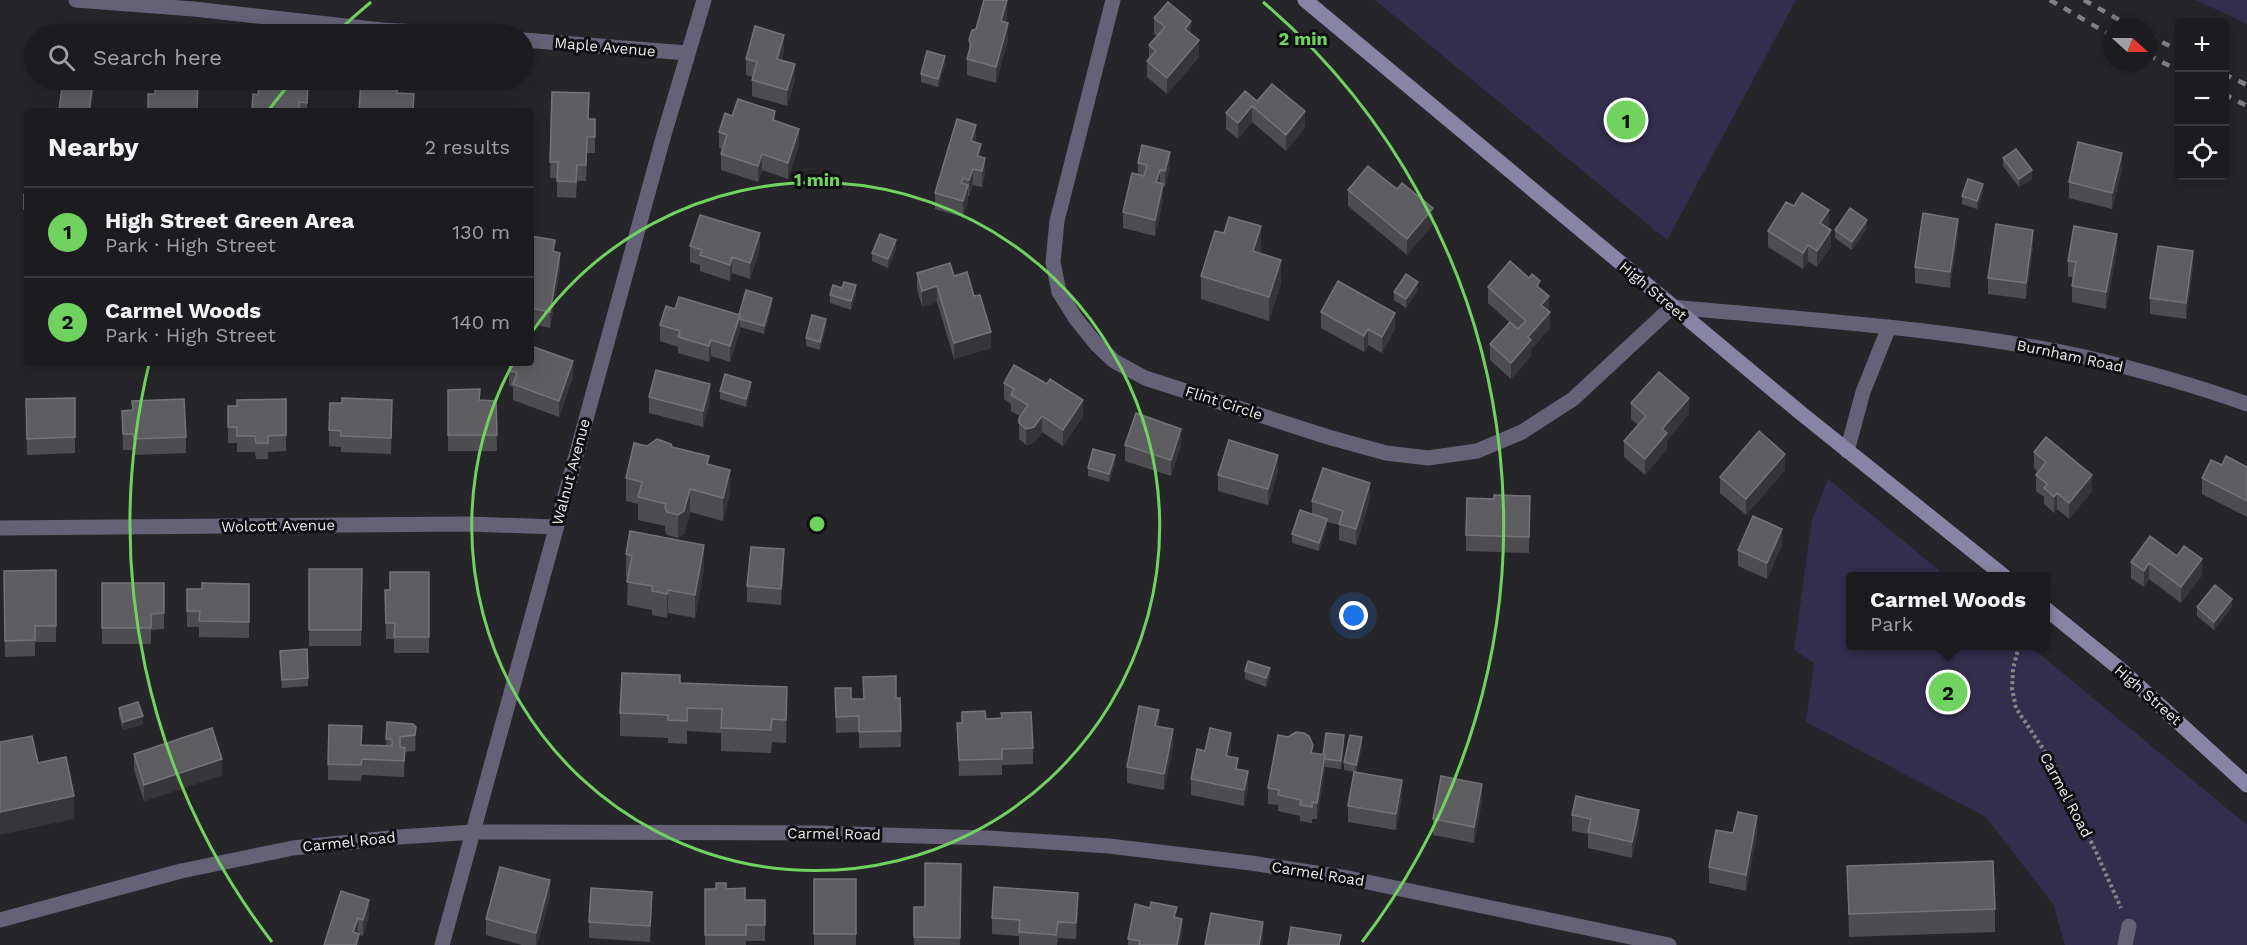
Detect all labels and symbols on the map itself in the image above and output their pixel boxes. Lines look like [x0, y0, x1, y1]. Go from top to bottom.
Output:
north arrow [2103, 18, 2157, 72]
text: 2 min [1278, 28, 1328, 49]
street label: Maple Avenue [554, 34, 656, 60]
pin: 1 [1606, 98, 1646, 142]
text: 1 min [794, 169, 840, 190]
street label: High Street [1616, 258, 1691, 325]
street label: Burnham Road [2015, 336, 2125, 376]
street label: Flint Circle [1183, 382, 1265, 424]
street label: Walnut Avenue [548, 417, 594, 527]
centre of rings [807, 514, 827, 534]
street label: Wolcott Avenue [221, 516, 335, 536]
your location [1339, 601, 1368, 630]
street label: High Street [2111, 661, 2186, 729]
pin: 2 [1928, 670, 1968, 714]
street label: Carmel Road [2036, 749, 2096, 841]
street label: Carmel Road [787, 824, 881, 844]
street label: Carmel Road [301, 828, 397, 856]
street label: Carmel Road [1270, 858, 1366, 890]

